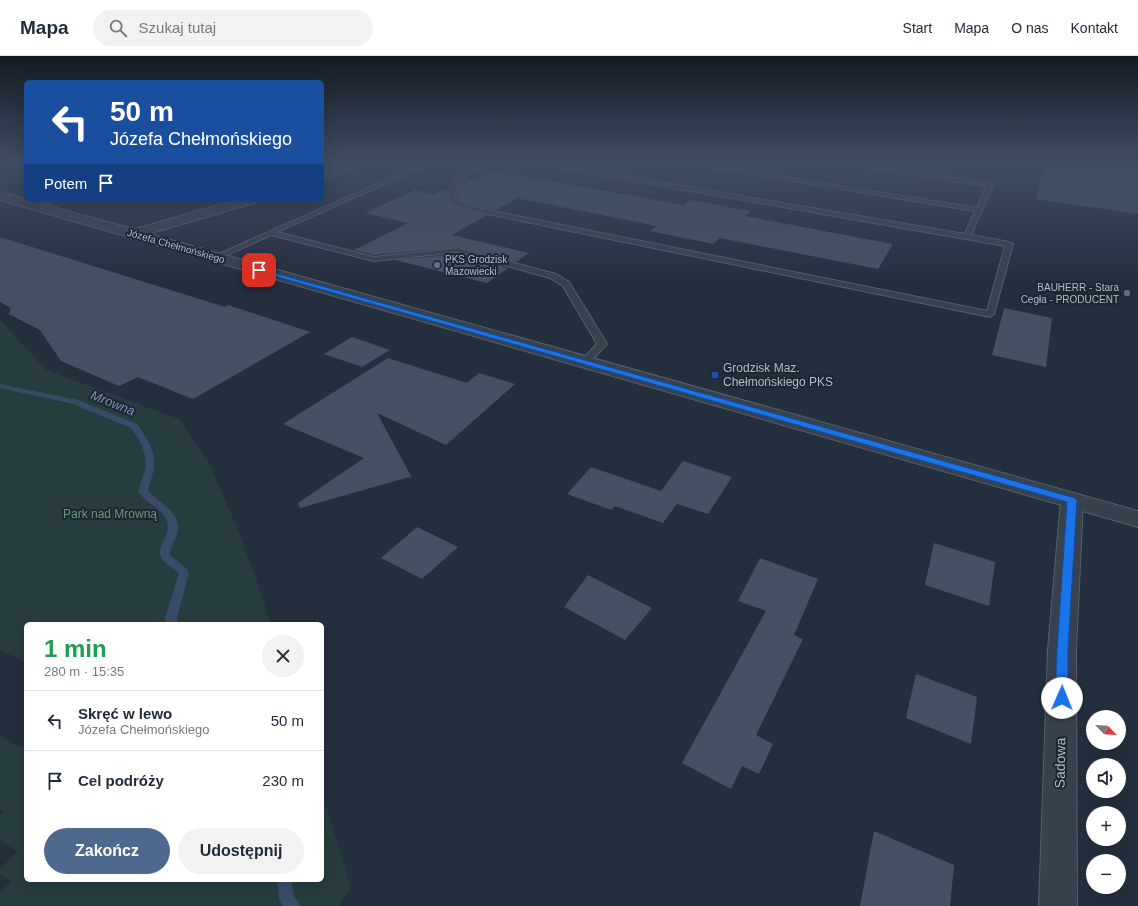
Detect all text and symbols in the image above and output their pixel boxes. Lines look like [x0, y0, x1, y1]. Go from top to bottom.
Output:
search box [93, 10, 373, 46]
text: Mapa [20, 17, 69, 38]
icon: search [107, 17, 129, 39]
text: Szukaj tutaj [139, 19, 216, 36]
text: Start [903, 20, 932, 36]
text: Mapa [954, 20, 989, 36]
text: O nas [1011, 20, 1049, 36]
text: Kontakt [1071, 20, 1118, 36]
icon: left [44, 96, 96, 148]
text: 50 m [110, 96, 174, 127]
text: Józefa Chełmońskiego [110, 129, 292, 149]
icon: arrive [95, 172, 117, 194]
text: Potem [44, 175, 87, 192]
street label: Józefa Chełmońskiego [126, 227, 227, 265]
pin [242, 253, 276, 287]
place label: PKS Grodzisk Mazowiecki [445, 254, 508, 277]
icon: arrive [248, 259, 270, 281]
marker: PKS Grodzisk Mazowiecki [432, 260, 442, 270]
place label: BAUHERR - Stara Cegła - PRODUCENT [1021, 282, 1119, 305]
marker: BAUHERR - Stara Cegła - PRODUCENT [1122, 288, 1132, 298]
place label: Grodzisk Maz. Chełmońskiego PKS [723, 361, 833, 389]
marker: Grodzisk Maz. Chełmońskiego PKS [710, 370, 720, 380]
water label: Mrowna [89, 387, 137, 419]
park label: Park nad Mrowną [63, 507, 157, 521]
text: 1 min [44, 635, 107, 662]
button: close [262, 635, 304, 677]
text: 280 m · 15:35 [44, 664, 124, 679]
position arrow [1041, 677, 1083, 719]
text: Skręć w lewo [78, 705, 172, 722]
icon: left [44, 710, 66, 732]
north arrow [1086, 710, 1126, 750]
map controls [1086, 710, 1126, 894]
text: 50 m [271, 712, 304, 729]
text: Józefa Chełmońskiego [78, 722, 210, 737]
street label: Sadowa [1052, 737, 1068, 788]
button: sound [1086, 758, 1126, 798]
icon: arrive [44, 770, 66, 792]
text: Cel podróży [78, 772, 164, 789]
text: 230 m [262, 772, 304, 789]
button: + [1086, 806, 1126, 846]
button: Zakończ [44, 828, 170, 874]
button: Udostępnij [178, 828, 304, 874]
button: − [1086, 854, 1126, 894]

